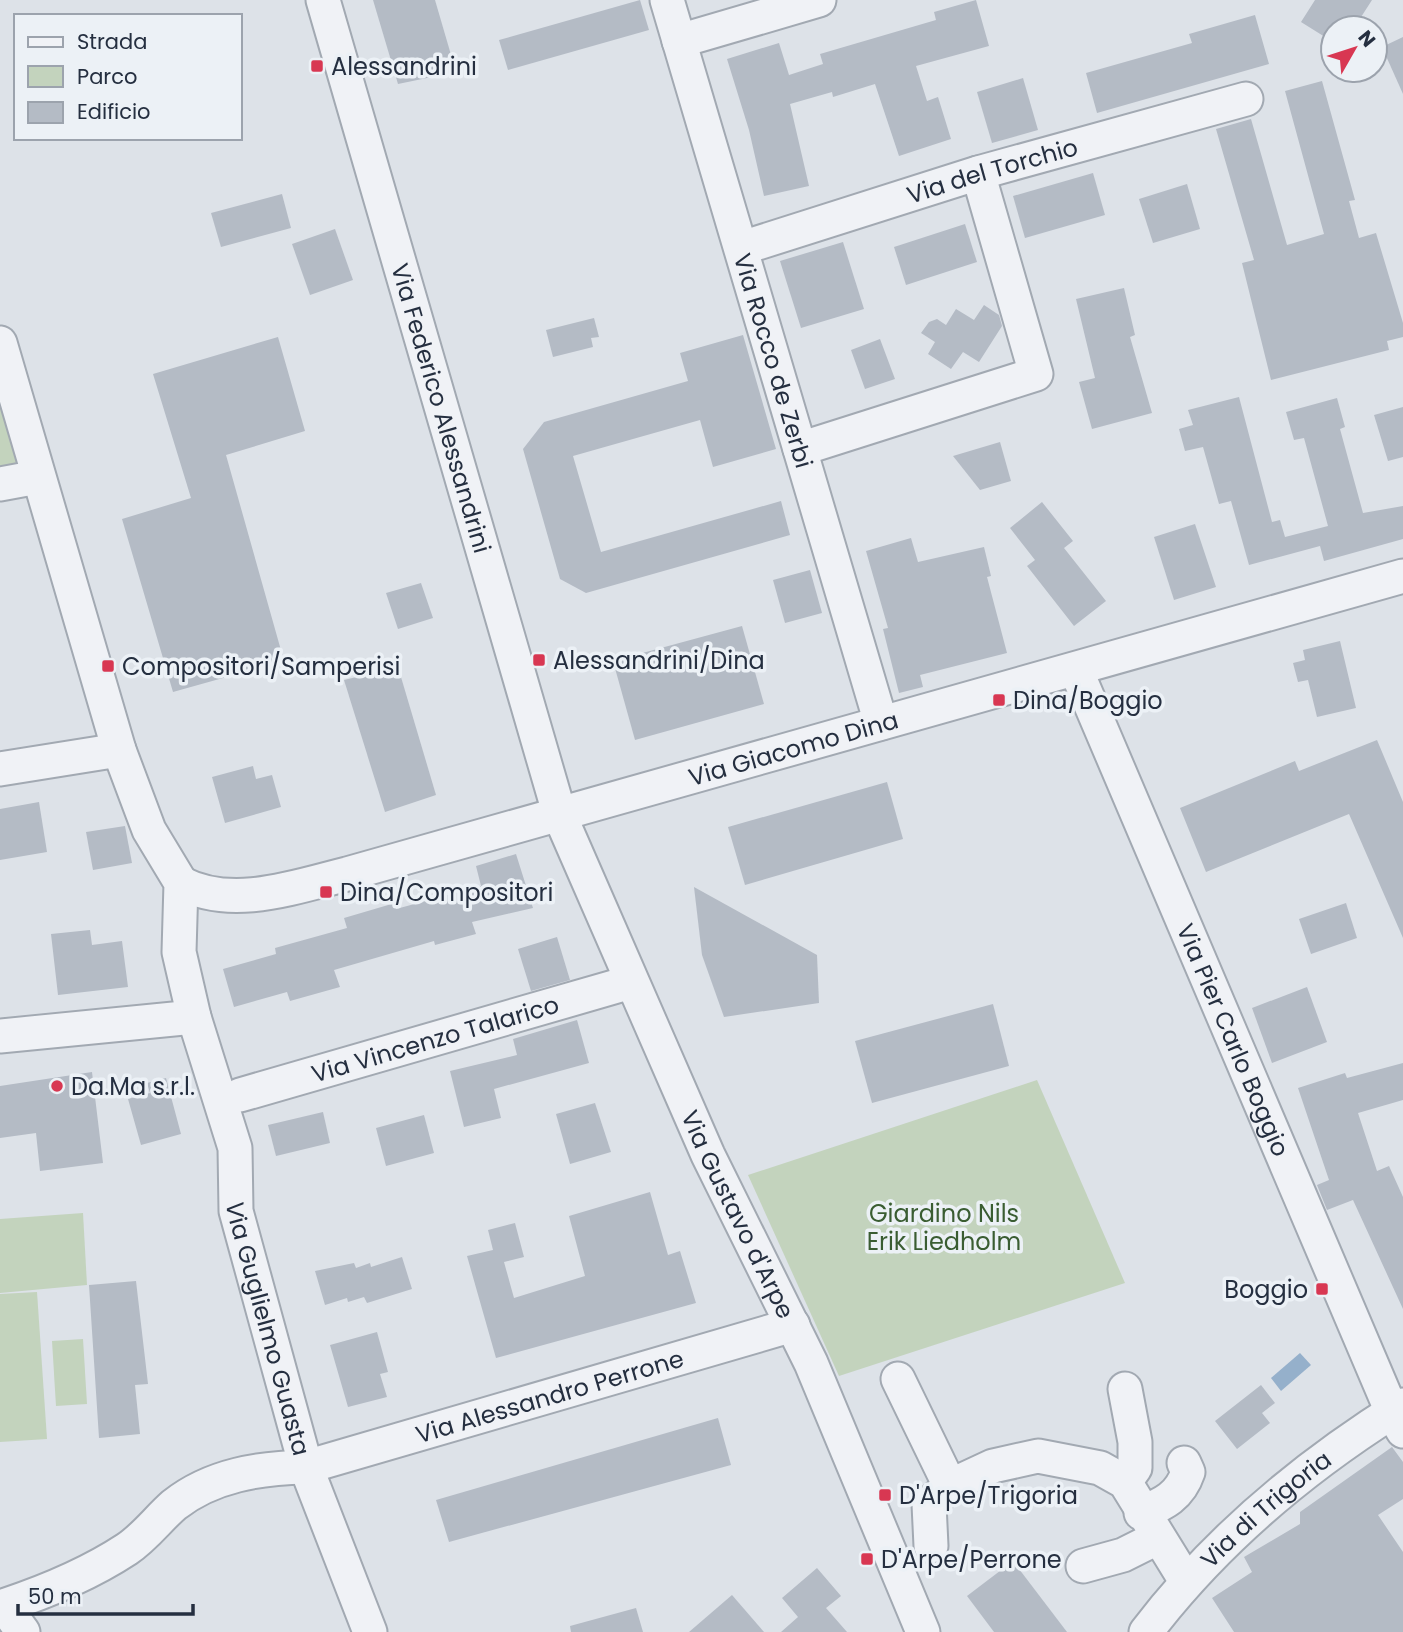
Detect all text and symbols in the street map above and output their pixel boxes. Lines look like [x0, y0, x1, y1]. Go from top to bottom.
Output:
legend [14, 14, 242, 140]
north arrow [1319, 14, 1389, 84]
text: N [1352, 25, 1382, 53]
text: Strada [77, 27, 147, 56]
place label: Alessandrini [331, 50, 477, 83]
marker: Alessandrini [309, 58, 325, 74]
text: Parco [77, 62, 137, 91]
text: Edificio [77, 97, 151, 126]
street label: Via del Torchio [902, 130, 1081, 211]
street label: Via Rocco de Zerbi [726, 249, 821, 472]
street label: Via Federico Alessandrini [384, 259, 499, 557]
place label: Alessandrini/Dina [553, 644, 765, 677]
place label: Compositori/Samperisi [122, 650, 400, 683]
marker: Alessandrini/Dina [531, 652, 547, 668]
marker: Compositori/Samperisi [100, 658, 116, 674]
place label: Dina/Boggio [1013, 684, 1163, 717]
marker: Dina/Boggio [991, 692, 1007, 708]
street label: Via Giacomo Dina [685, 703, 902, 793]
place label: Dina/Compositori [340, 876, 553, 909]
marker: Dina/Compositori [318, 884, 334, 900]
street label: Via Pier Carlo Boggio [1169, 918, 1298, 1161]
street label: Via Vincenzo Talarico [307, 987, 563, 1090]
place label: Da.Ma s.r.l. [71, 1070, 195, 1103]
marker: Da.Ma s.r.l. [49, 1078, 65, 1094]
street label: Via Gustavo d'Arpe [674, 1105, 803, 1324]
park label: Giardino Nils Erik Liedholm [867, 1197, 1021, 1258]
street label: Via Guglielmo Guasta [219, 1201, 319, 1459]
place label: Boggio [1224, 1273, 1308, 1306]
marker: Boggio [1314, 1281, 1330, 1297]
street label: Via Alessandro Perrone [412, 1341, 688, 1451]
street label: Via di Trigoria [1193, 1443, 1338, 1575]
place label: D'Arpe/Trigoria [899, 1479, 1078, 1512]
marker: D'Arpe/Trigoria [877, 1487, 893, 1503]
place label: D'Arpe/Perrone [881, 1543, 1062, 1576]
marker: D'Arpe/Perrone [859, 1551, 875, 1567]
scale bar [18, 1572, 192, 1616]
text: 50 m [28, 1582, 82, 1611]

